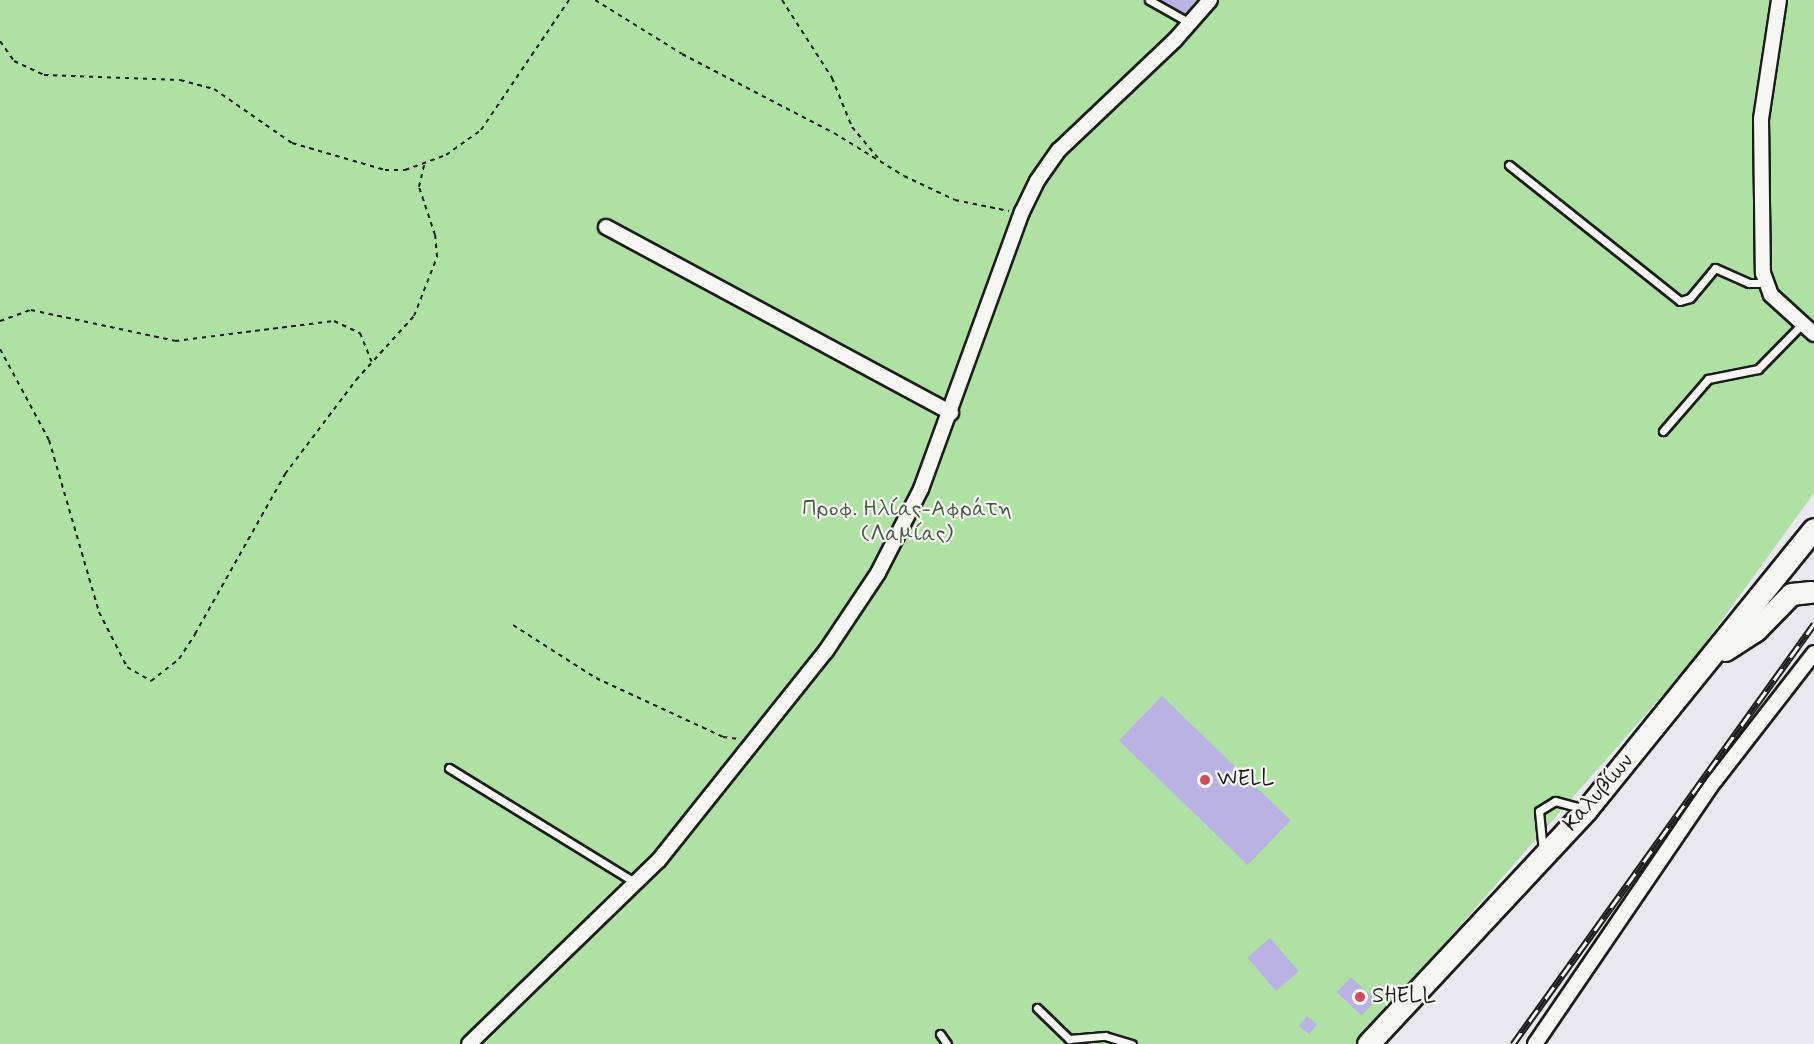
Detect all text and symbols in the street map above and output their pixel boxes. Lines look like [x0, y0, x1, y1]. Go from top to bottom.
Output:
park label: Προφ. Ηλίας-Αφράτη (Λαμίας) [802, 496, 1012, 548]
street label: Καλυβίων [1558, 749, 1640, 837]
place label: WELL [1217, 767, 1275, 793]
marker: WELL [1198, 773, 1212, 787]
place label: SHELL [1372, 984, 1436, 1010]
marker: SHELL [1353, 990, 1367, 1004]

